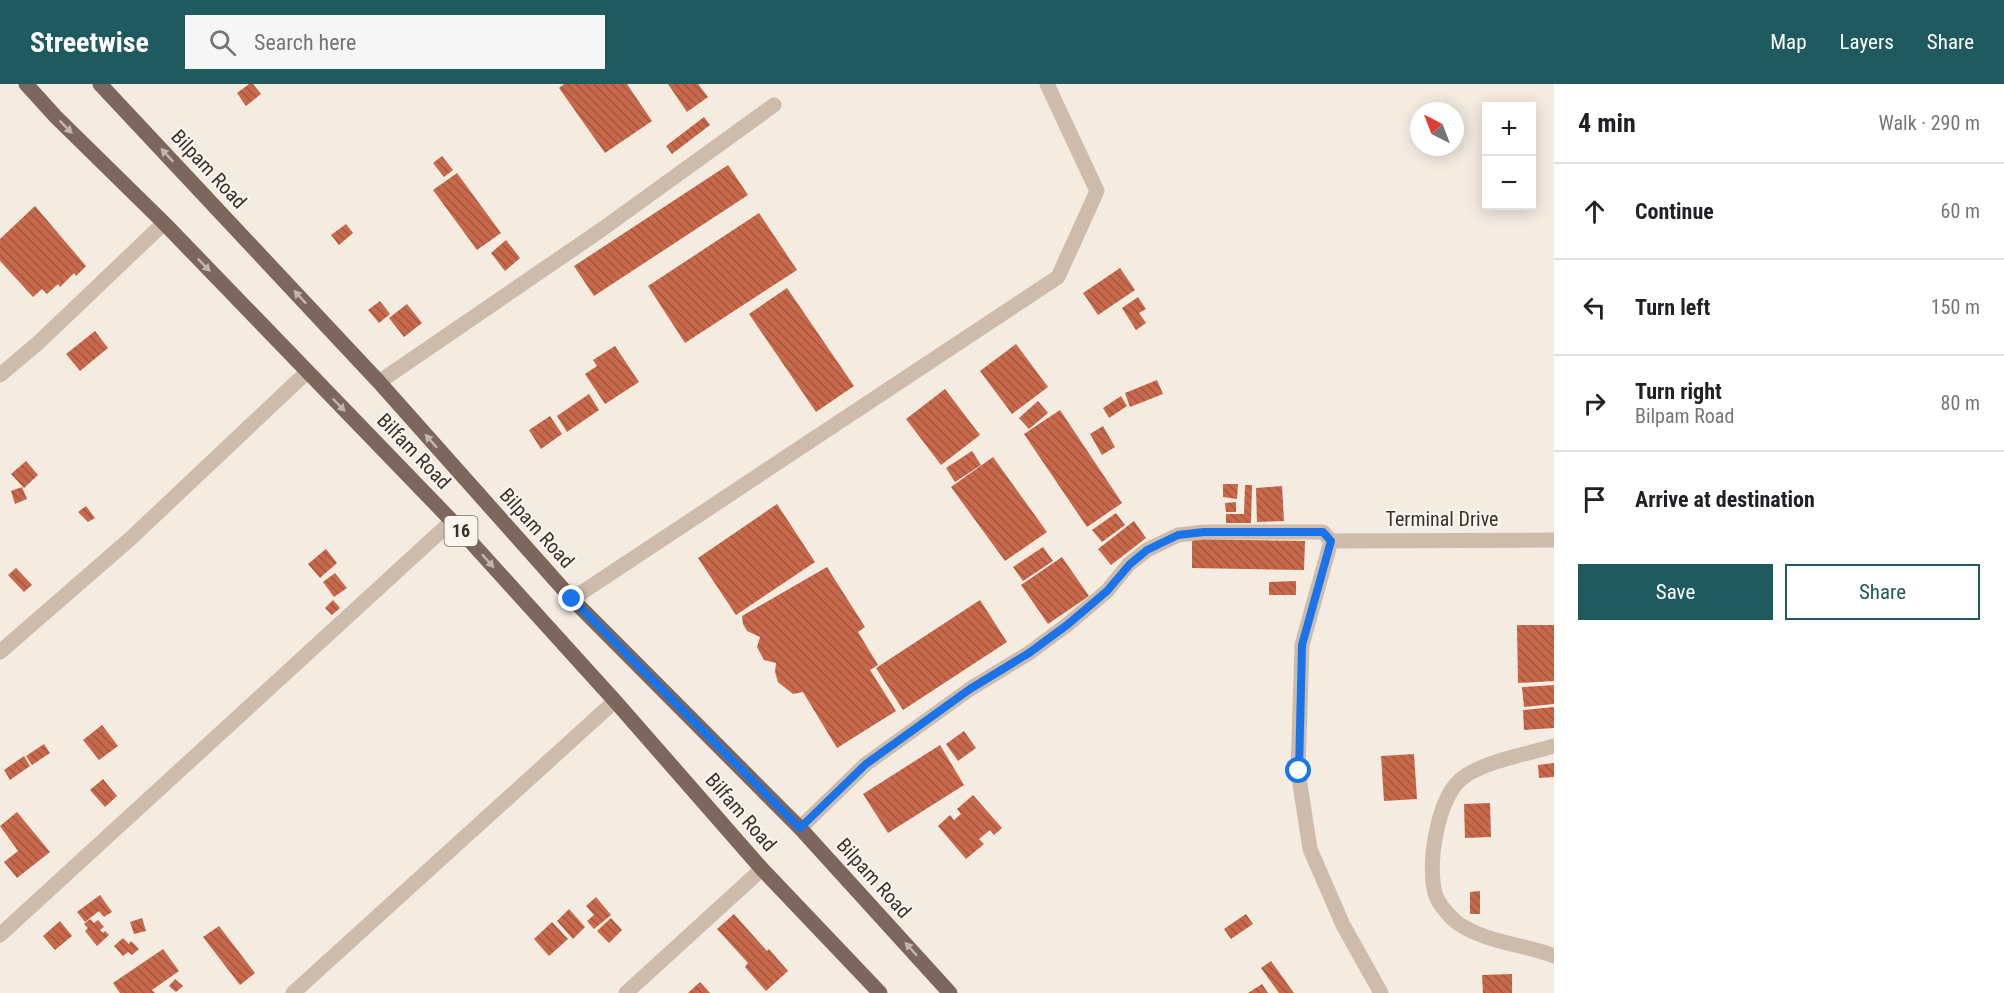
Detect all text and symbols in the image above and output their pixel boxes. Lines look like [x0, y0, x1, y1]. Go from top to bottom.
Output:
search box [185, 15, 605, 69]
text: Streetwise [30, 26, 149, 59]
icon: search [206, 26, 239, 59]
text: Search here [254, 30, 356, 55]
text: Map [1770, 30, 1807, 54]
text: Layers [1840, 30, 1894, 54]
text: Share [1927, 30, 1974, 54]
north arrow [1410, 102, 1464, 156]
map controls [1482, 102, 1536, 210]
button: + [1482, 102, 1536, 156]
text: 4 min [1578, 108, 1636, 138]
text: Walk · 290 m [1879, 111, 1980, 135]
one-way arrow [58, 119, 72, 133]
street label: Bilpam Road [166, 124, 252, 214]
one-way arrow [160, 148, 174, 162]
button: − [1482, 156, 1536, 210]
icon: ahead [1578, 195, 1611, 228]
text: Continue [1635, 199, 1714, 224]
text: 60 m [1941, 199, 1980, 223]
one-way arrow [196, 257, 210, 271]
one-way arrow [293, 290, 307, 305]
icon: left [1578, 291, 1611, 324]
text: Turn left [1635, 295, 1710, 320]
text: 150 m [1931, 295, 1980, 319]
text: Turn right [1635, 379, 1722, 404]
icon: right [1578, 387, 1611, 420]
text: 80 m [1941, 391, 1980, 415]
one-way arrow [332, 397, 346, 411]
text: Bilpam Road [1635, 404, 1734, 428]
street label: Bilfam Road [372, 408, 456, 494]
one-way arrow [425, 434, 438, 449]
street label: Bilpam Road [495, 483, 579, 573]
icon: arrive [1578, 483, 1611, 516]
text: Arrive at destination [1635, 487, 1815, 512]
street label: Terminal Drive [1386, 507, 1498, 531]
road number: 16 [444, 516, 478, 546]
one-way arrow [481, 553, 494, 568]
button: Save [1578, 564, 1773, 620]
button: Share [1785, 564, 1980, 620]
route end [558, 585, 584, 611]
route start [1285, 757, 1311, 783]
street label: Bilfam Road [701, 768, 781, 856]
street label: Bilpam Road [832, 833, 916, 923]
one-way arrow [905, 942, 918, 957]

